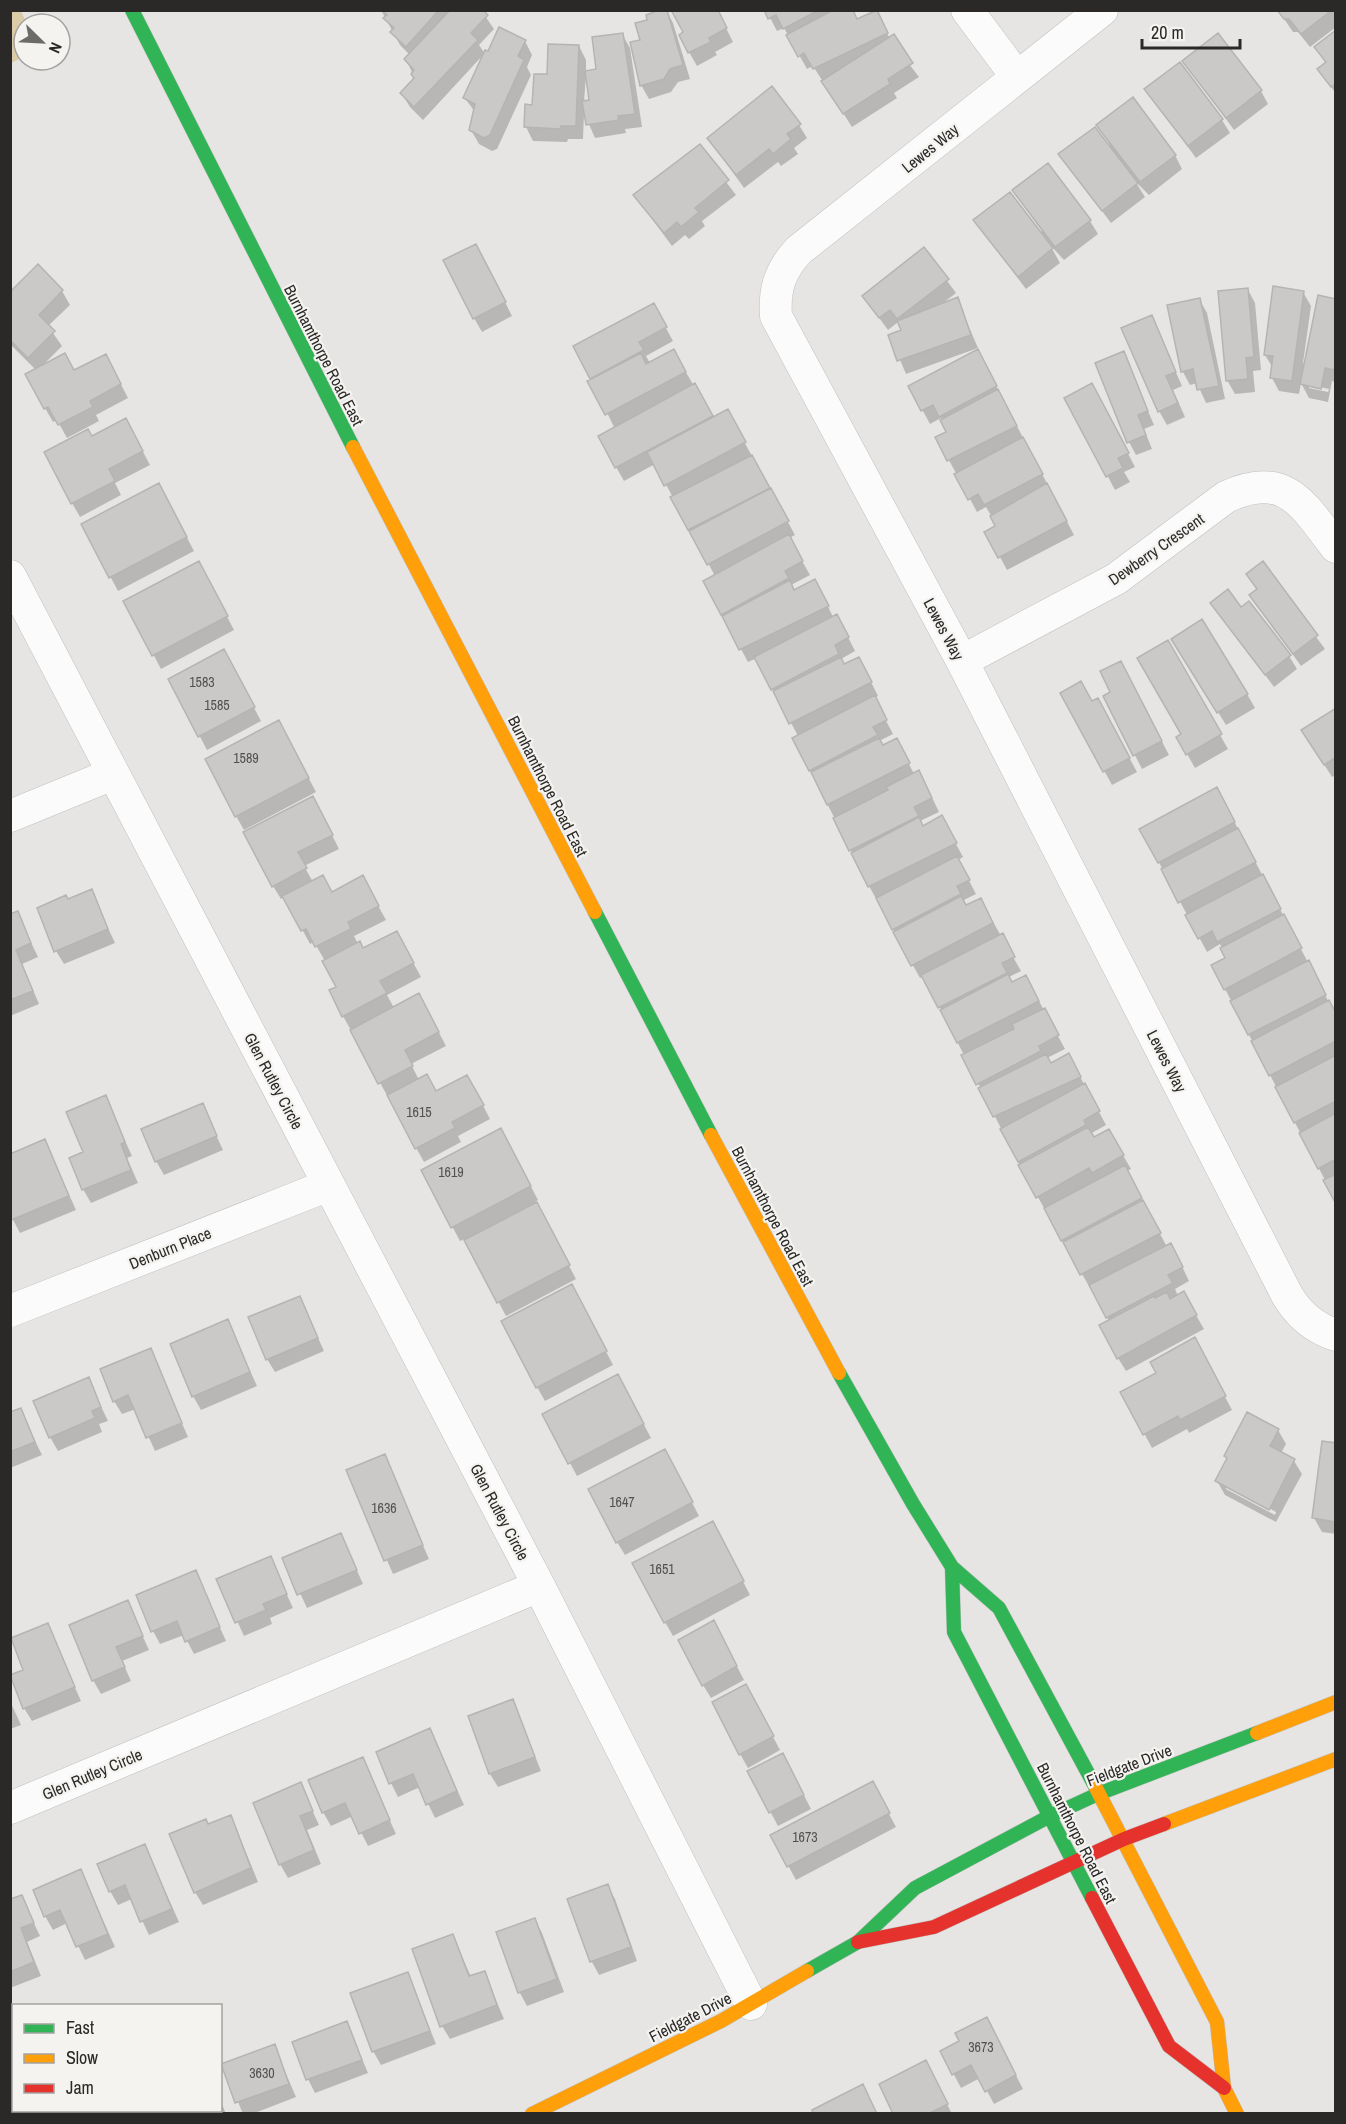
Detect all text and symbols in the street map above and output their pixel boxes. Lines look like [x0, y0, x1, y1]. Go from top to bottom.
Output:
north arrow [12, 12, 72, 72]
scale bar [1142, 12, 1240, 50]
text: 20 m [1151, 20, 1184, 45]
text: N [44, 39, 68, 57]
street label: Lewes Way [897, 118, 963, 178]
street label: Burnhamthorpe Road East [279, 281, 369, 430]
street label: Dewberry Crescent [1104, 508, 1209, 590]
street label: Lewes Way [918, 594, 970, 664]
house number: 1583 [189, 673, 215, 691]
house number: 1585 [204, 696, 230, 714]
street label: Burnhamthorpe Road East [503, 712, 593, 861]
house number: 1589 [233, 749, 259, 767]
street label: Lewes Way [1142, 1026, 1192, 1096]
street label: Glen Rutley Circle [239, 1029, 309, 1133]
house number: 1615 [406, 1103, 432, 1121]
street label: Burnhamthorpe Road East [727, 1142, 819, 1290]
house number: 1619 [438, 1163, 464, 1181]
street label: Denburn Place [126, 1222, 214, 1274]
street label: Glen Rutley Circle [465, 1460, 535, 1564]
house number: 1647 [609, 1493, 635, 1511]
house number: 1636 [371, 1499, 397, 1517]
house number: 1651 [649, 1560, 675, 1578]
street label: Fieldgate Drive [1083, 1739, 1175, 1791]
street label: Glen Rutley Circle [39, 1743, 145, 1805]
street label: Burnhamthorpe Road East [1032, 1759, 1122, 1908]
house number: 1673 [792, 1828, 818, 1846]
street label: Fieldgate Drive [645, 1987, 735, 2047]
legend [12, 2004, 222, 2112]
text: Fast [66, 2015, 94, 2040]
house number: 3673 [968, 2038, 994, 2056]
text: Slow [66, 2045, 98, 2070]
house number: 3630 [249, 2064, 275, 2082]
text: Jam [66, 2075, 94, 2100]

